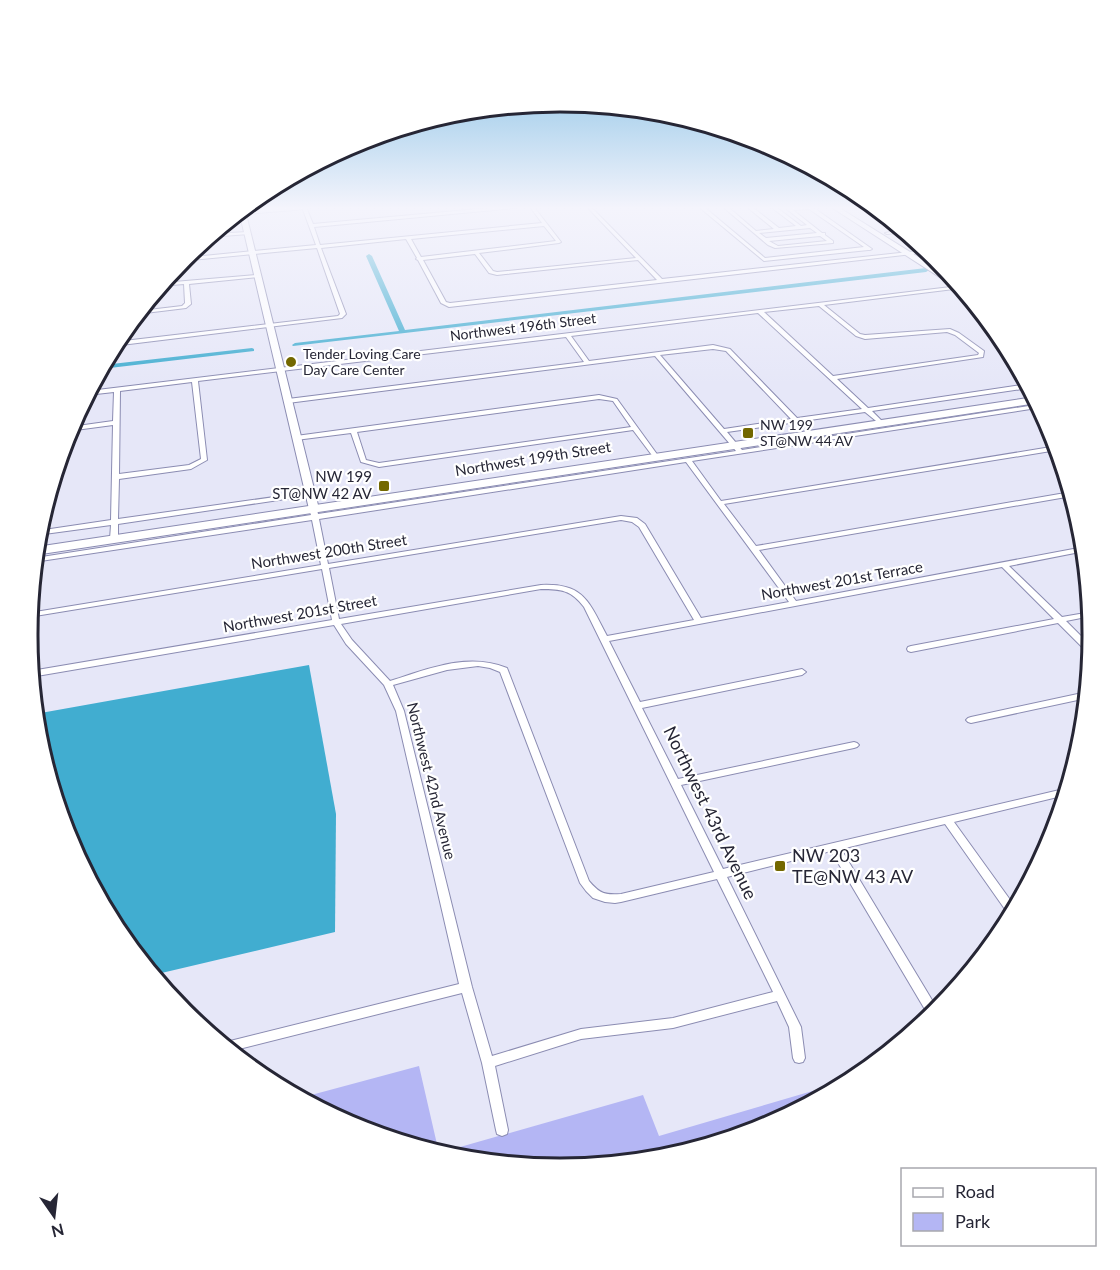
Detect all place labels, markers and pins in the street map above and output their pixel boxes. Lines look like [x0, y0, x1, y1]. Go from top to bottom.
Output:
place label: Tender Loving Care Day Care Center [303, 345, 421, 378]
marker: Tender Loving Care Day Care Center [284, 355, 298, 369]
place label: NW 199 ST@NW 44 AV [760, 416, 854, 449]
marker: NW 199 ST@NW 44 AV [741, 426, 755, 440]
place label: NW 199 ST@NW 42 AV [272, 467, 373, 502]
marker: NW 199 ST@NW 42 AV [377, 479, 391, 493]
place label: NW 203 TE@NW 43 AV [792, 844, 914, 887]
marker: NW 203 TE@NW 43 AV [773, 859, 787, 873]

